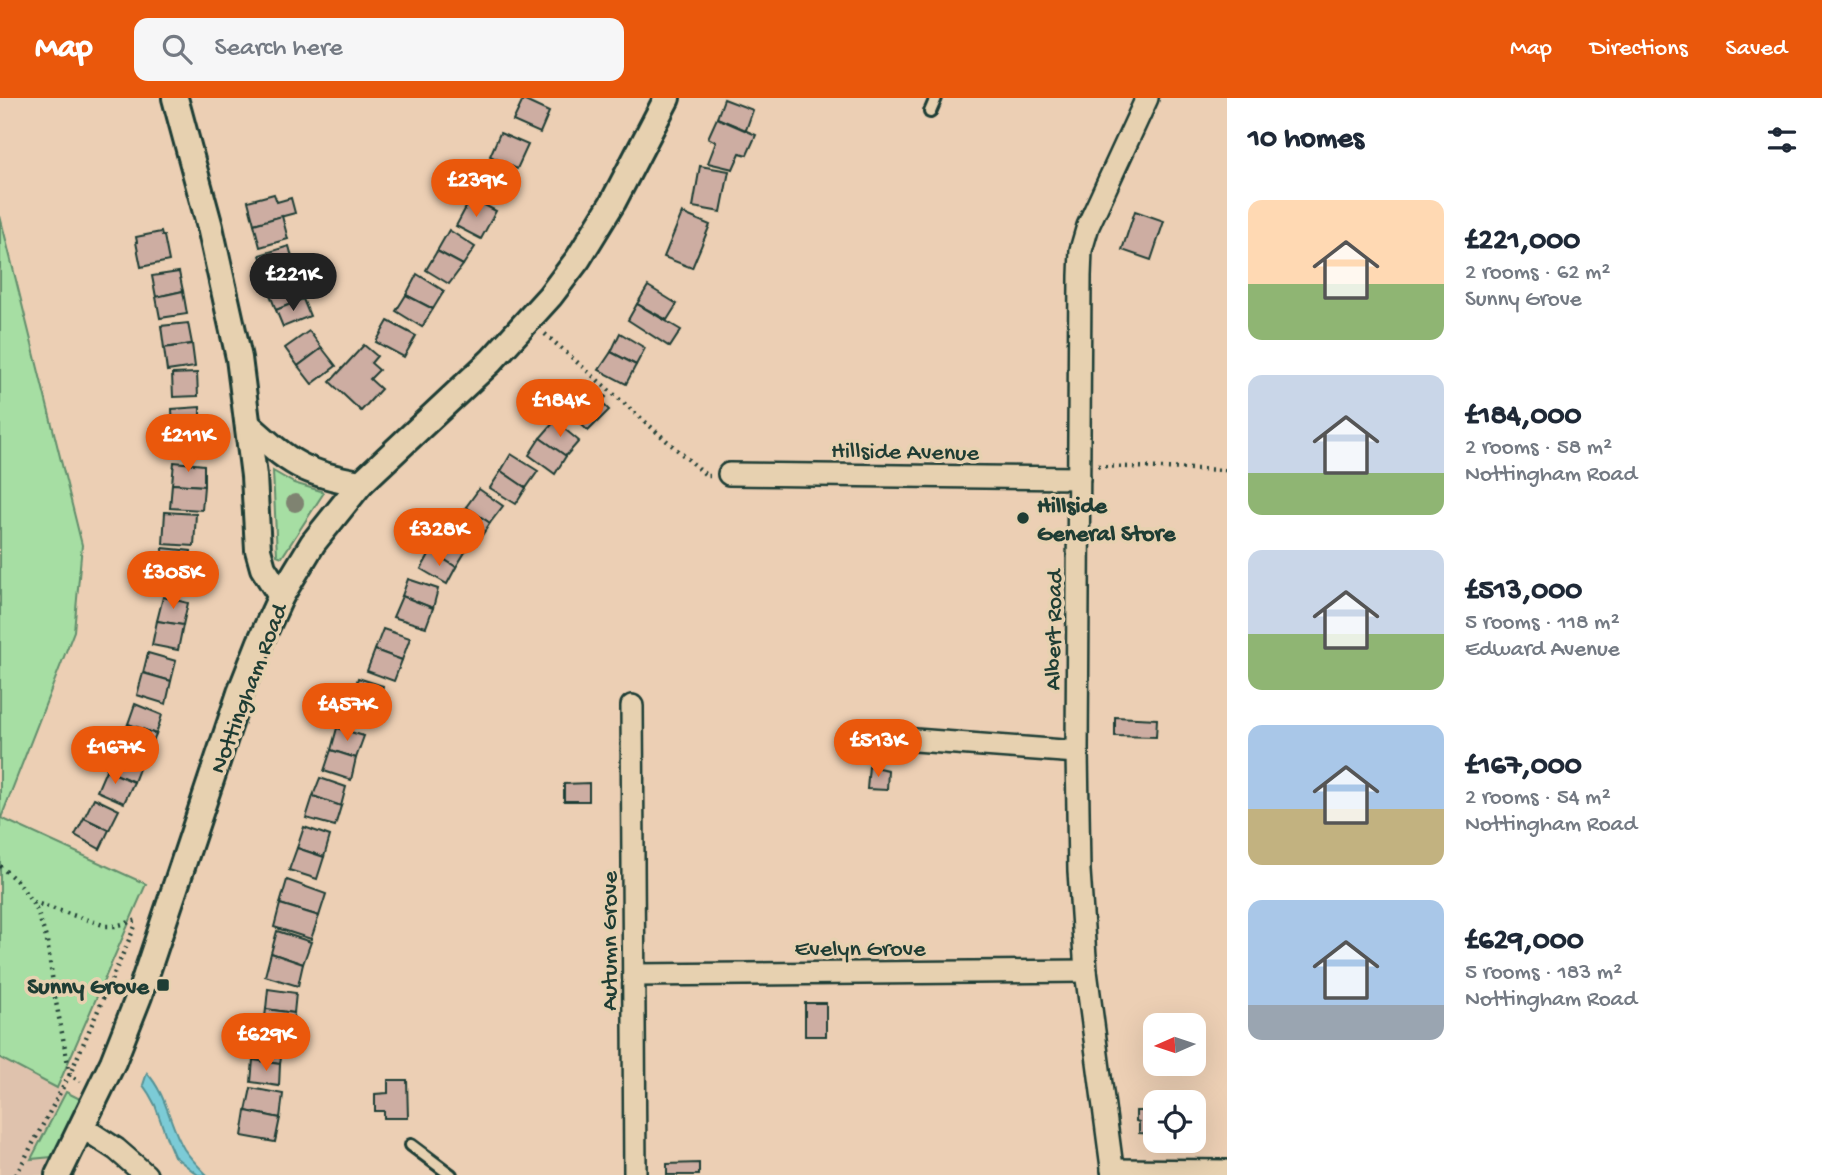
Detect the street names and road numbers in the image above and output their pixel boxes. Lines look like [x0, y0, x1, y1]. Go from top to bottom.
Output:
street label: Hillside Avenue [831, 438, 980, 469]
street label: Albert Road [1040, 567, 1071, 691]
street label: Nottingham Road [205, 599, 297, 778]
street label: Autumn Grove [597, 871, 626, 1011]
street label: Evelyn Grove [794, 936, 926, 965]

